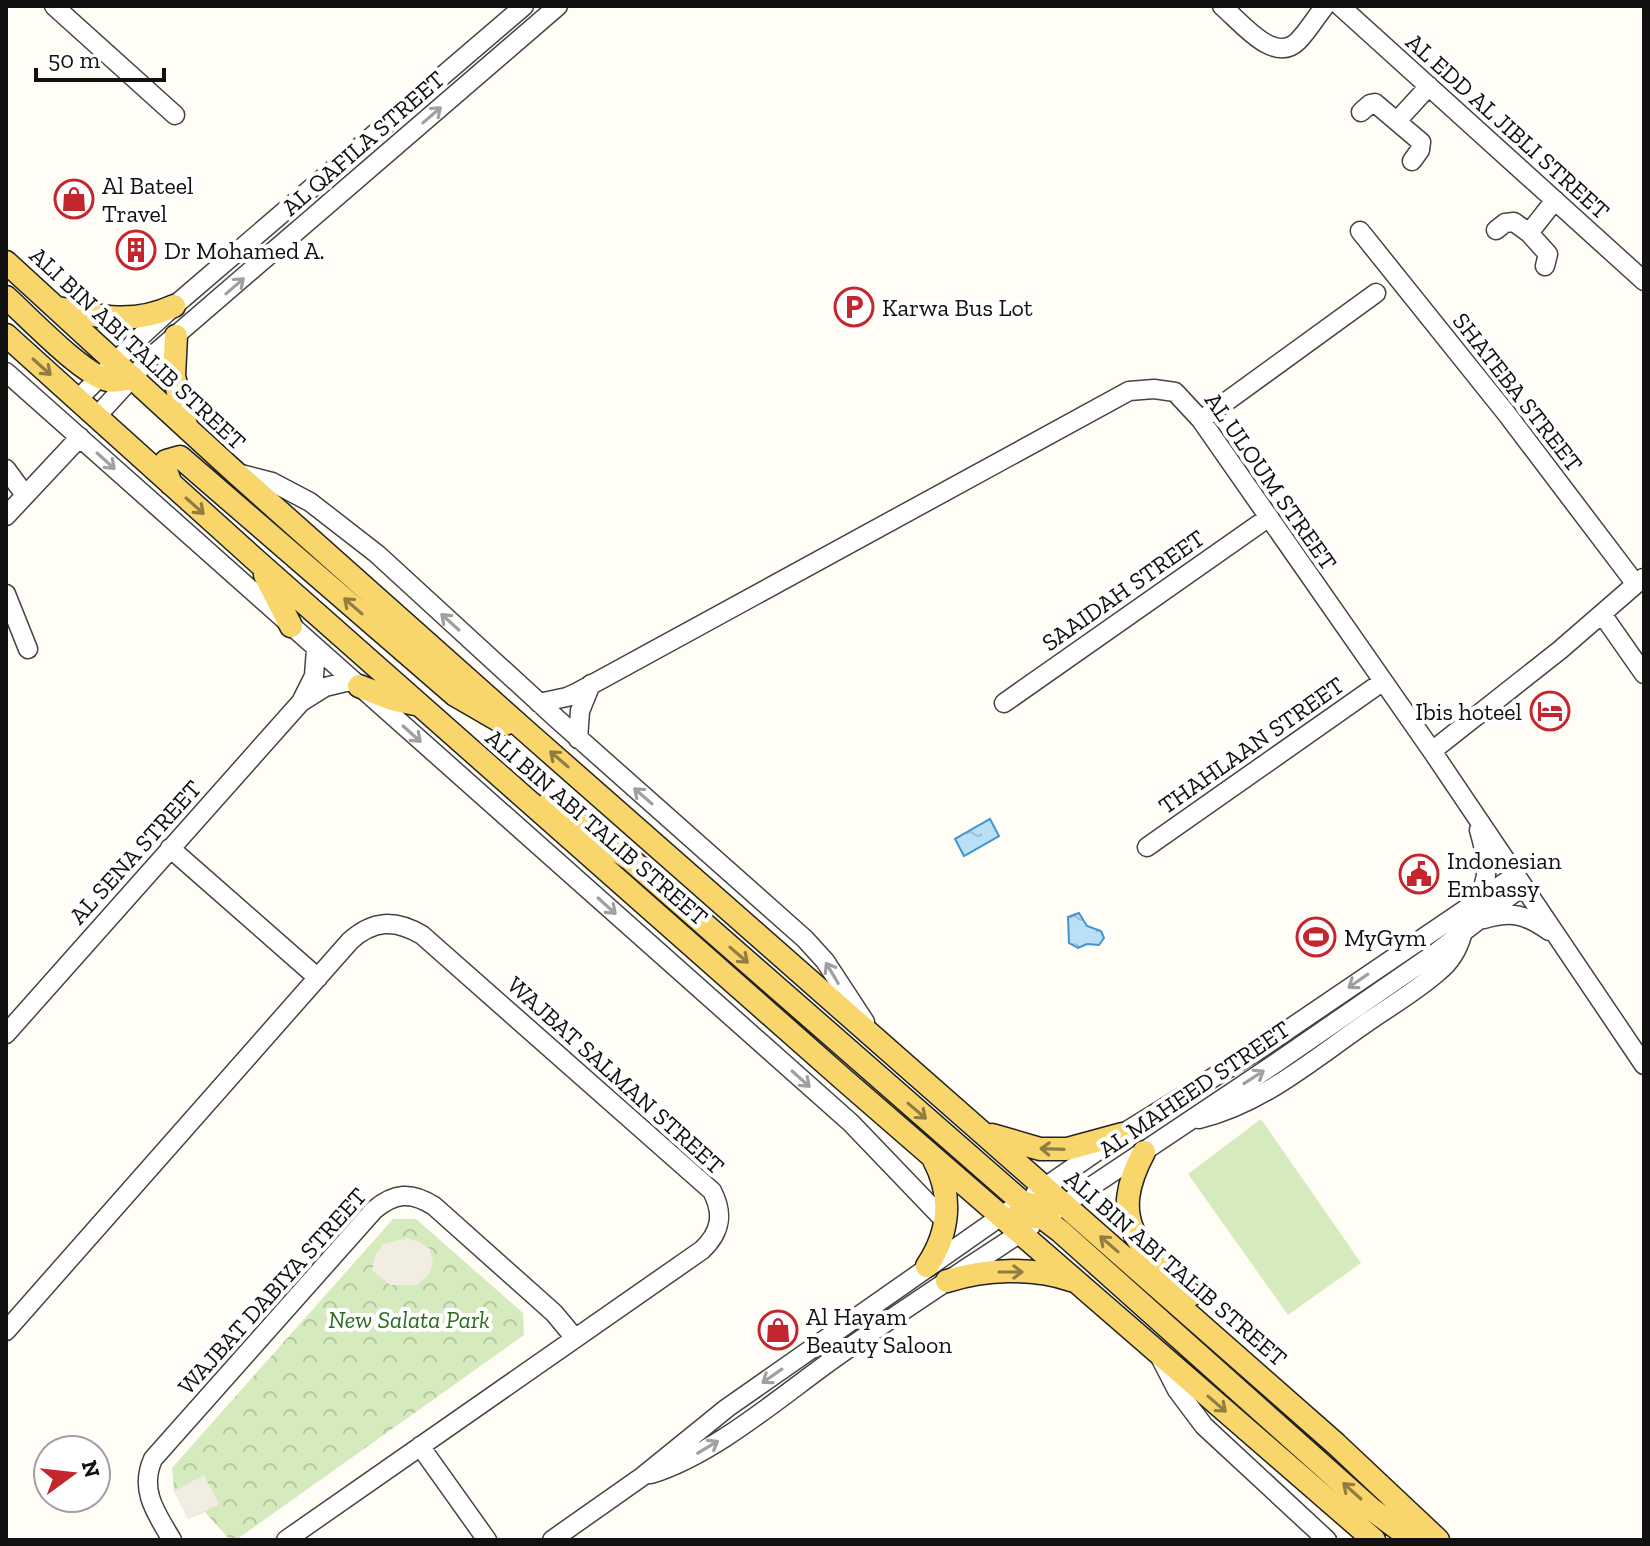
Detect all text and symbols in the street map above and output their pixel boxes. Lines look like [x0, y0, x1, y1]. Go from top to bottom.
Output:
street label: AL EDD AL JIBLI STREET [1400, 27, 1616, 225]
scale bar [36, 32, 164, 82]
text: 50 m [48, 45, 101, 74]
street label: AL QAFILA STREET [276, 64, 450, 222]
one-way arrow [421, 107, 441, 125]
place label: Al Bateel Travel [102, 171, 193, 228]
shop icon: Al Bateel Travel [53, 178, 95, 220]
building icon: Dr Mohamed A. [115, 229, 157, 271]
place label: Dr Mohamed A. [164, 236, 325, 265]
street label: ALI BIN ABI TALIB STREET [24, 240, 252, 456]
one-way arrow [225, 277, 245, 295]
parking icon: Karwa Bus Lot [833, 286, 875, 328]
place label: Karwa Bus Lot [882, 293, 1033, 322]
street label: SHATEBA STREET [1447, 307, 1589, 477]
one-way arrow [32, 358, 52, 377]
street label: AL ULOUM STREET [1199, 386, 1343, 576]
one-way arrow [96, 451, 116, 469]
one-way arrow [185, 497, 205, 515]
street label: SAAIDAH STREET [1036, 523, 1210, 657]
one-way arrow [344, 597, 364, 615]
one-way arrow [440, 612, 460, 631]
street label: THAHLAAN STREET [1153, 670, 1349, 820]
hotel icon: Ibis hoteel [1529, 690, 1571, 732]
place label: Ibis hoteel [1415, 697, 1522, 726]
street label: ALI BIN ABI TALIB STREET [480, 723, 714, 931]
one-way arrow [402, 724, 422, 742]
one-way arrow [550, 751, 570, 769]
street label: AL SENA STREET [63, 774, 207, 930]
one-way arrow [634, 787, 654, 805]
place label: Indonesian Embassy [1447, 846, 1562, 903]
public building icon: Indonesian Embassy [1398, 853, 1440, 895]
one-way arrow [596, 897, 616, 915]
sports icon: MyGym [1295, 916, 1337, 958]
place label: MyGym [1344, 923, 1426, 952]
one-way arrow [729, 946, 749, 964]
one-way arrow [824, 962, 840, 985]
street label: WAJBAT SALMAN STREET [502, 970, 731, 1180]
one-way arrow [1348, 973, 1370, 989]
street label: AL MAHEED STREET [1093, 1014, 1295, 1164]
one-way arrow [1243, 1068, 1265, 1085]
one-way arrow [791, 1070, 811, 1088]
one-way arrow [907, 1101, 927, 1119]
one-way arrow [1039, 1141, 1066, 1157]
street label: ALI BIN ABI TALIB STREET [1059, 1164, 1293, 1372]
street label: WAJBAT DABIYA STREET [171, 1182, 373, 1400]
one-way arrow [1100, 1235, 1120, 1253]
one-way arrow [997, 1264, 1024, 1280]
place label: Al Hayam Beauty Saloon [806, 1302, 952, 1359]
park label: New Salata Park [328, 1305, 490, 1334]
shop icon: Al Hayam Beauty Saloon [757, 1309, 799, 1351]
one-way arrow [762, 1368, 784, 1384]
one-way arrow [1207, 1395, 1227, 1413]
north arrow [32, 1434, 112, 1514]
one-way arrow [696, 1438, 719, 1454]
text: N [76, 1457, 106, 1481]
one-way arrow [1342, 1483, 1362, 1501]

